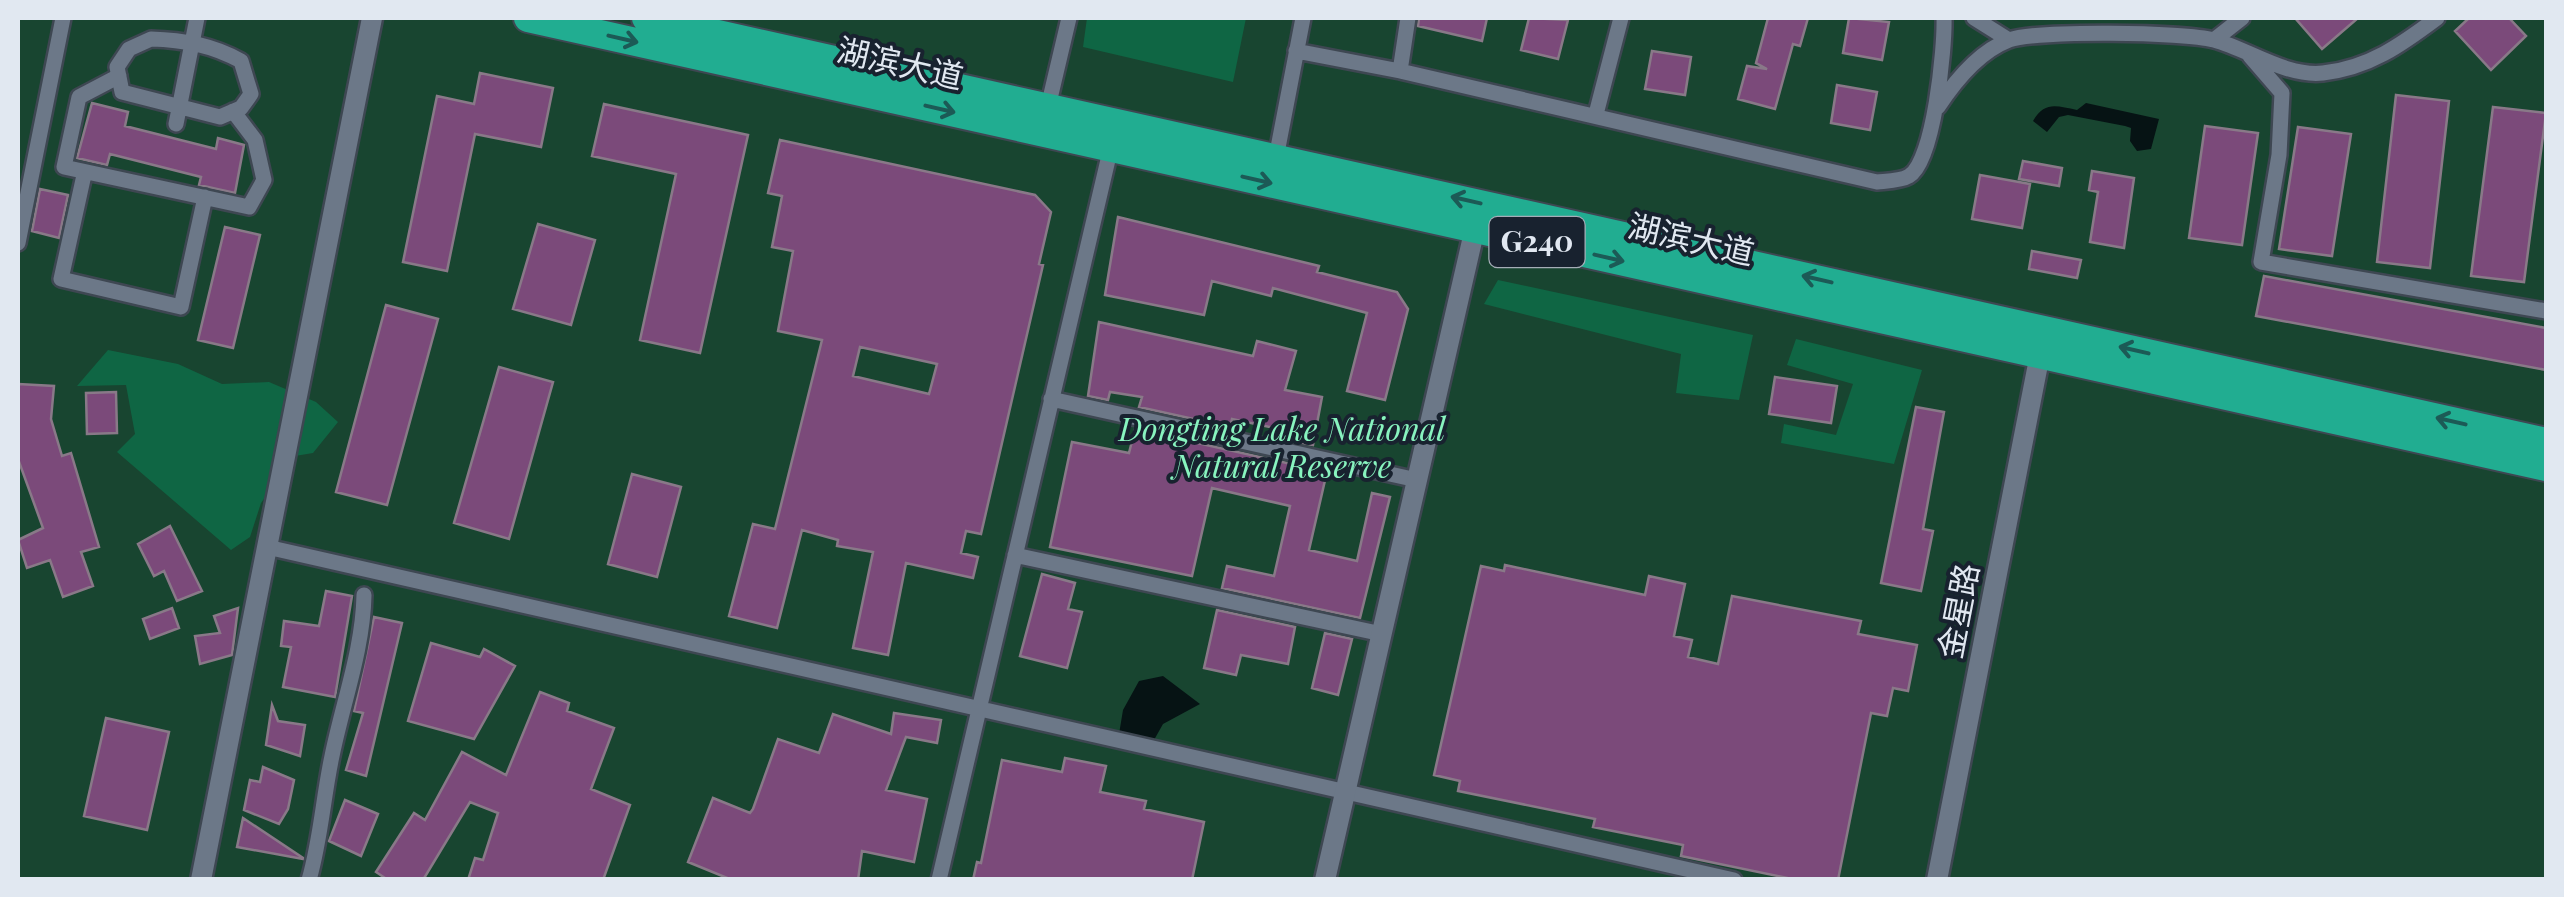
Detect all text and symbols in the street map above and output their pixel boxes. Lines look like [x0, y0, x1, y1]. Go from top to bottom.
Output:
street label: 湖滨大道 [833, 26, 968, 97]
one-way arrow [606, 30, 638, 49]
one-way arrow [923, 101, 955, 119]
one-way arrow [1240, 171, 1272, 190]
one-way arrow [1451, 190, 1483, 208]
street label: 湖滨大道 [1624, 202, 1759, 273]
road number: G240 [1490, 217, 1584, 267]
one-way arrow [1592, 249, 1624, 268]
one-way arrow [1802, 269, 1834, 287]
one-way arrow [2119, 340, 2151, 358]
park label: Dongting Lake National Natural Reserve [1118, 406, 1446, 486]
one-way arrow [2436, 411, 2468, 429]
street label: 金星路 [1926, 559, 1987, 662]

